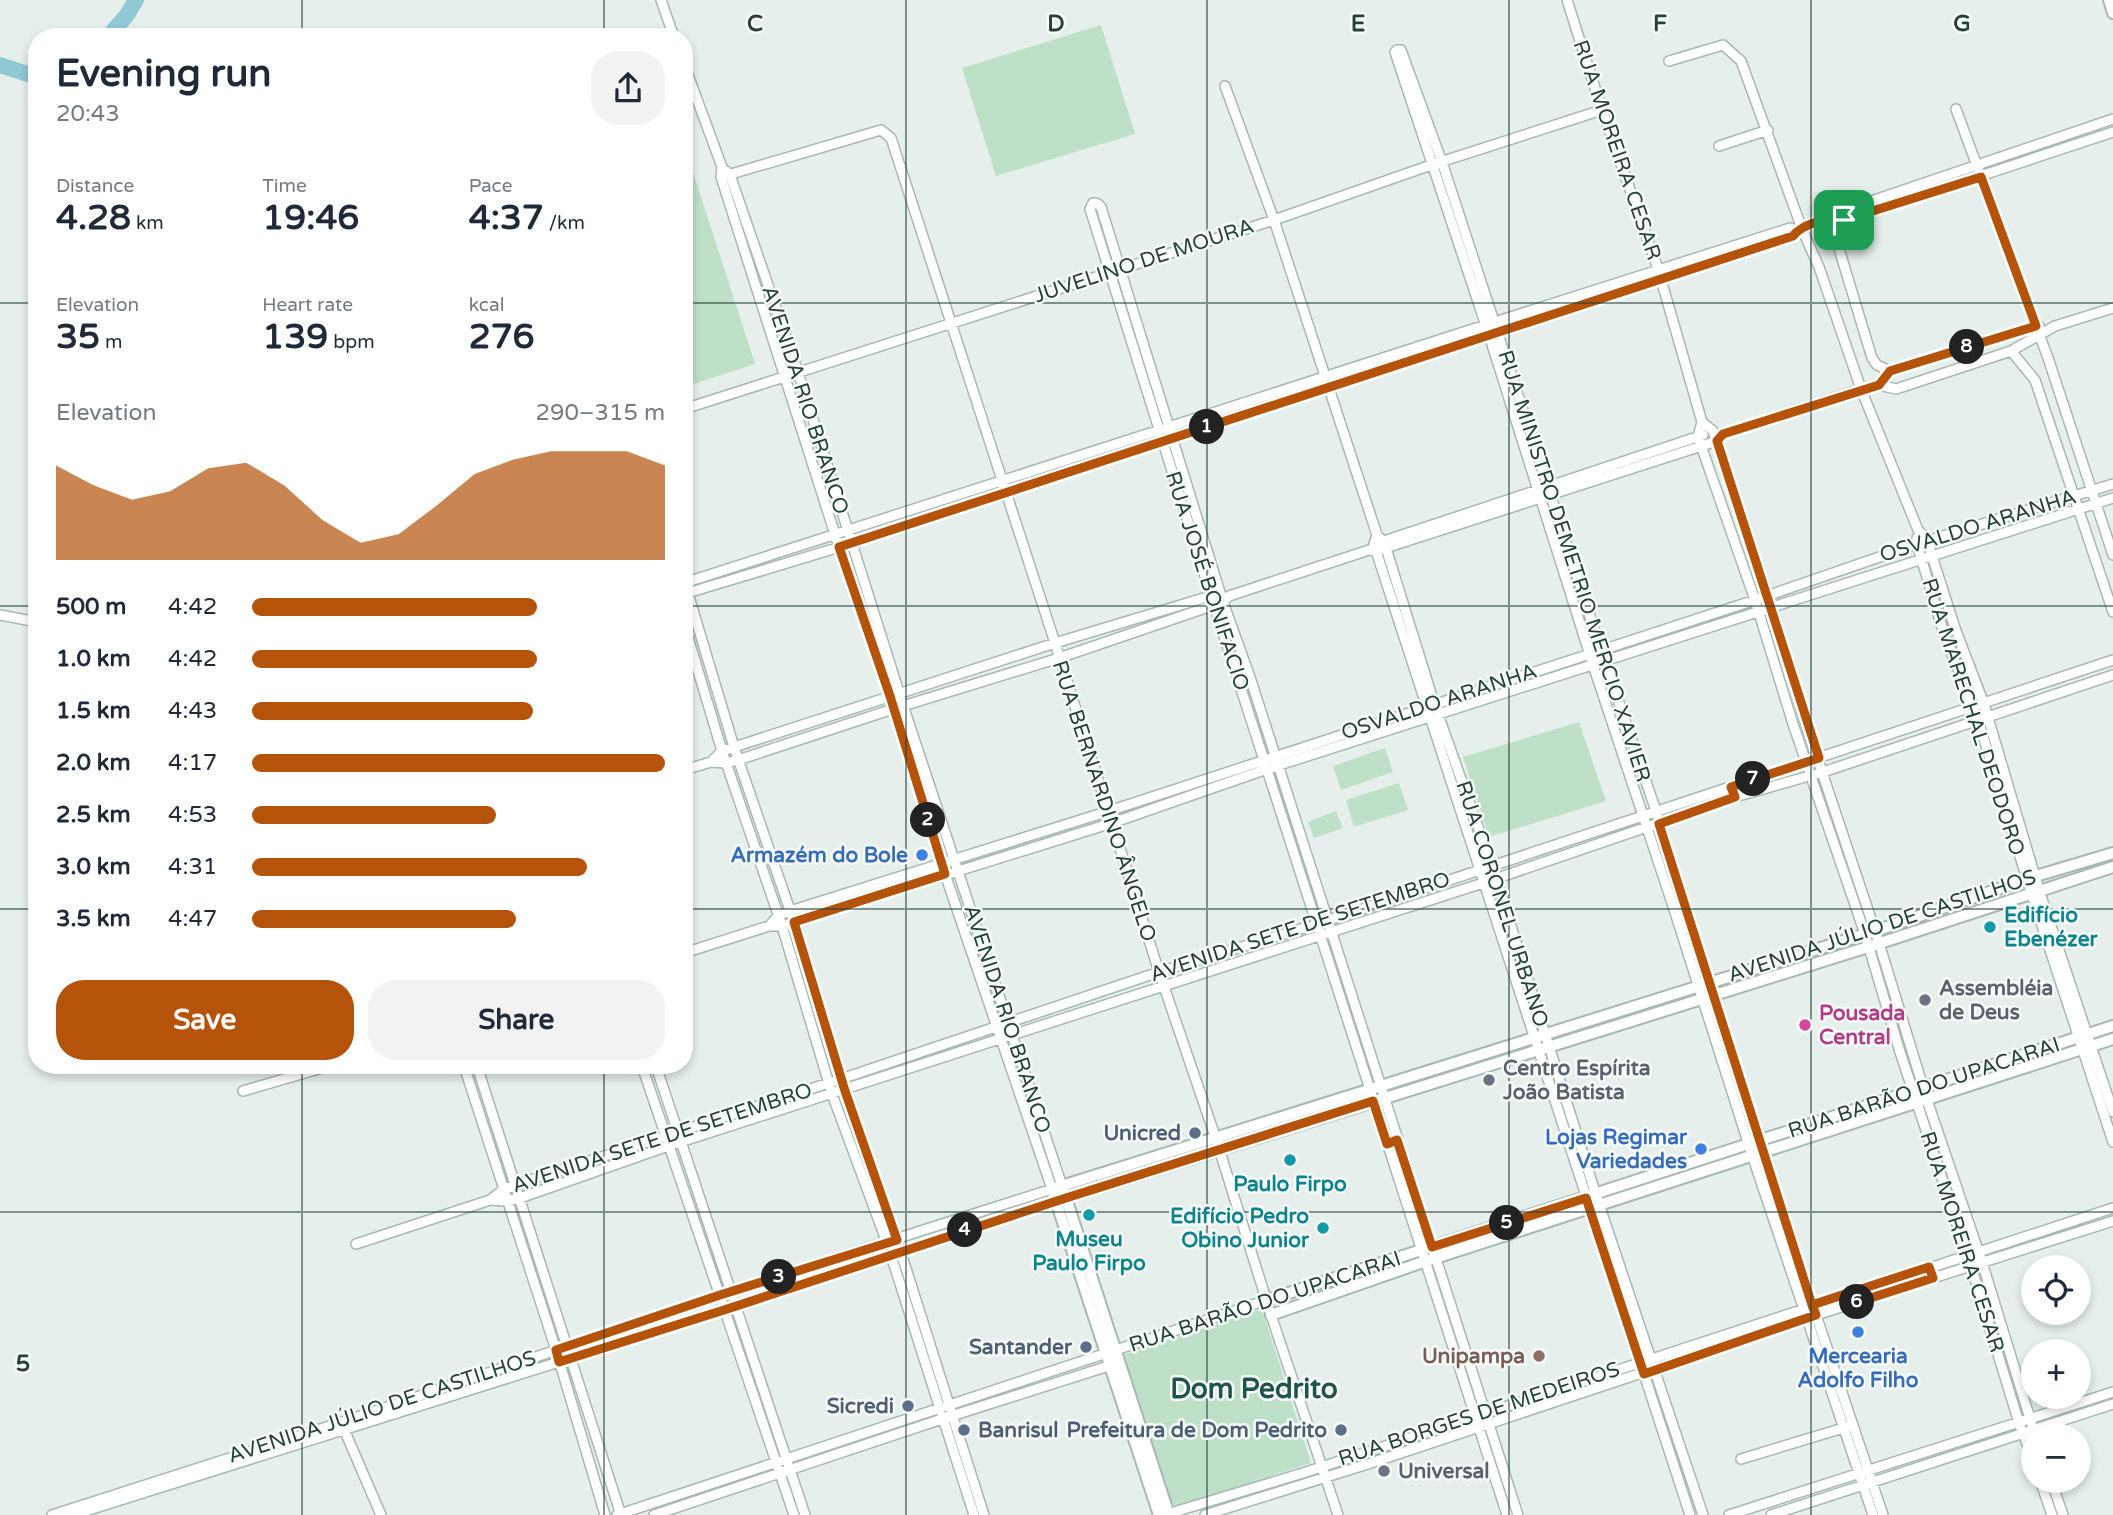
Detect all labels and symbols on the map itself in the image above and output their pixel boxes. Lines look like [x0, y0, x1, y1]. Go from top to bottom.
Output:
text: C [747, 10, 763, 38]
text: D [1047, 10, 1065, 38]
text: E [1351, 10, 1365, 38]
text: F [1653, 10, 1667, 38]
text: G [1953, 10, 1971, 38]
street label: RUA MOREIRA CESAR [1568, 37, 1666, 263]
pin [1814, 190, 1874, 250]
street label: JUVELINO DE MOURA [1031, 214, 1257, 308]
street label: AVENIDA RIO BRANCO [756, 283, 854, 517]
pin: 8 [1950, 330, 1984, 364]
street label: RUA MINISTRO DEMETRIO MERCIO XAVIER [1492, 347, 1656, 785]
pin: 1 [1190, 410, 1224, 444]
street label: RUA JOSÉ BONIFACIO [1160, 468, 1254, 694]
street label: OSVALDO ARANHA [1877, 484, 2079, 568]
street label: RUA MARECHAL DEODORO [1916, 575, 2030, 859]
street label: RUA BERNARDINO ÂNGELO [1047, 657, 1161, 945]
street label: OSVALDO ARANHA [1338, 659, 1540, 745]
pin: 7 [1736, 762, 1770, 796]
street label: RUA CORONEL URBANO [1450, 778, 1554, 1030]
pin: 2 [911, 802, 946, 838]
place label: Armazém do Bole [730, 843, 908, 868]
marker: Armazém do Bole [914, 847, 930, 863]
street label: AVENIDA JÚLIO DE CASTILHOS [1725, 864, 2039, 988]
street label: AVENIDA SETE DE SETEMBRO [1147, 867, 1453, 987]
street label: AVENIDA RIO BRANCO [958, 902, 1056, 1136]
place label: Edifício Ebenézer [2004, 903, 2099, 952]
marker: Edifício Ebenézer [1982, 919, 1998, 935]
place label: Assembléia de Deus [1939, 976, 2053, 1025]
marker: Assembléia de Deus [1917, 992, 1933, 1008]
place label: Pousada Central [1819, 1001, 1905, 1050]
marker: Pousada Central [1797, 1017, 1813, 1033]
street label: RUA BARÃO DO UPACARAI [1785, 1032, 2063, 1144]
place label: Centro Espírita João Batista [1502, 1056, 1651, 1105]
marker: Centro Espírita João Batista [1481, 1072, 1497, 1088]
street label: AVENIDA SETE DE SETEMBRO [509, 1078, 815, 1198]
place label: Unicred [1103, 1121, 1181, 1146]
marker: Unicred [1187, 1125, 1203, 1141]
place label: Lojas Regimar Variedades [1545, 1125, 1688, 1174]
street label: RUA MOREIRA CESAR [1914, 1128, 2010, 1356]
marker: Lojas Regimar Variedades [1693, 1141, 1709, 1157]
marker: Paulo Firpo [1282, 1152, 1298, 1168]
place label: Paulo Firpo [1233, 1172, 1347, 1197]
place label: Edifício Pedro Obino Junior [1170, 1204, 1310, 1253]
pin: 5 [1490, 1206, 1524, 1240]
marker: Museu Paulo Firpo [1081, 1207, 1097, 1223]
pin: 4 [948, 1212, 982, 1248]
marker: Edifício Pedro Obino Junior [1315, 1220, 1331, 1236]
place label: Museu Paulo Firpo [1032, 1227, 1146, 1276]
street label: RUA BARÃO DO UPACARAI [1126, 1246, 1404, 1358]
pin: 3 [762, 1260, 796, 1294]
pin: 6 [1840, 1284, 1874, 1320]
marker: Mercearia Adolfo Filho [1850, 1324, 1866, 1340]
place label: Santander [969, 1335, 1073, 1360]
marker: Santander [1078, 1339, 1094, 1355]
place label: Unipampa [1422, 1344, 1525, 1369]
place label: Mercearia Adolfo Filho [1798, 1344, 1919, 1393]
street label: AVENIDA JÚLIO DE CASTILHOS [225, 1345, 539, 1469]
marker: Unipampa [1531, 1348, 1547, 1364]
text: 5 [16, 1350, 30, 1378]
street label: RUA BORGES DE MEDEIROS [1335, 1357, 1623, 1471]
district label: Dom Pedrito [1170, 1372, 1338, 1406]
place label: Sicredi [827, 1394, 894, 1419]
marker: Sicredi [900, 1398, 916, 1414]
place label: Banrisul [978, 1418, 1059, 1443]
place label: Prefeitura de Dom Pedrito [1066, 1418, 1327, 1443]
marker: Banrisul [956, 1422, 972, 1438]
marker: Prefeitura de Dom Pedrito [1333, 1422, 1349, 1438]
place label: Universal [1398, 1459, 1490, 1484]
marker: Universal [1376, 1463, 1392, 1479]

